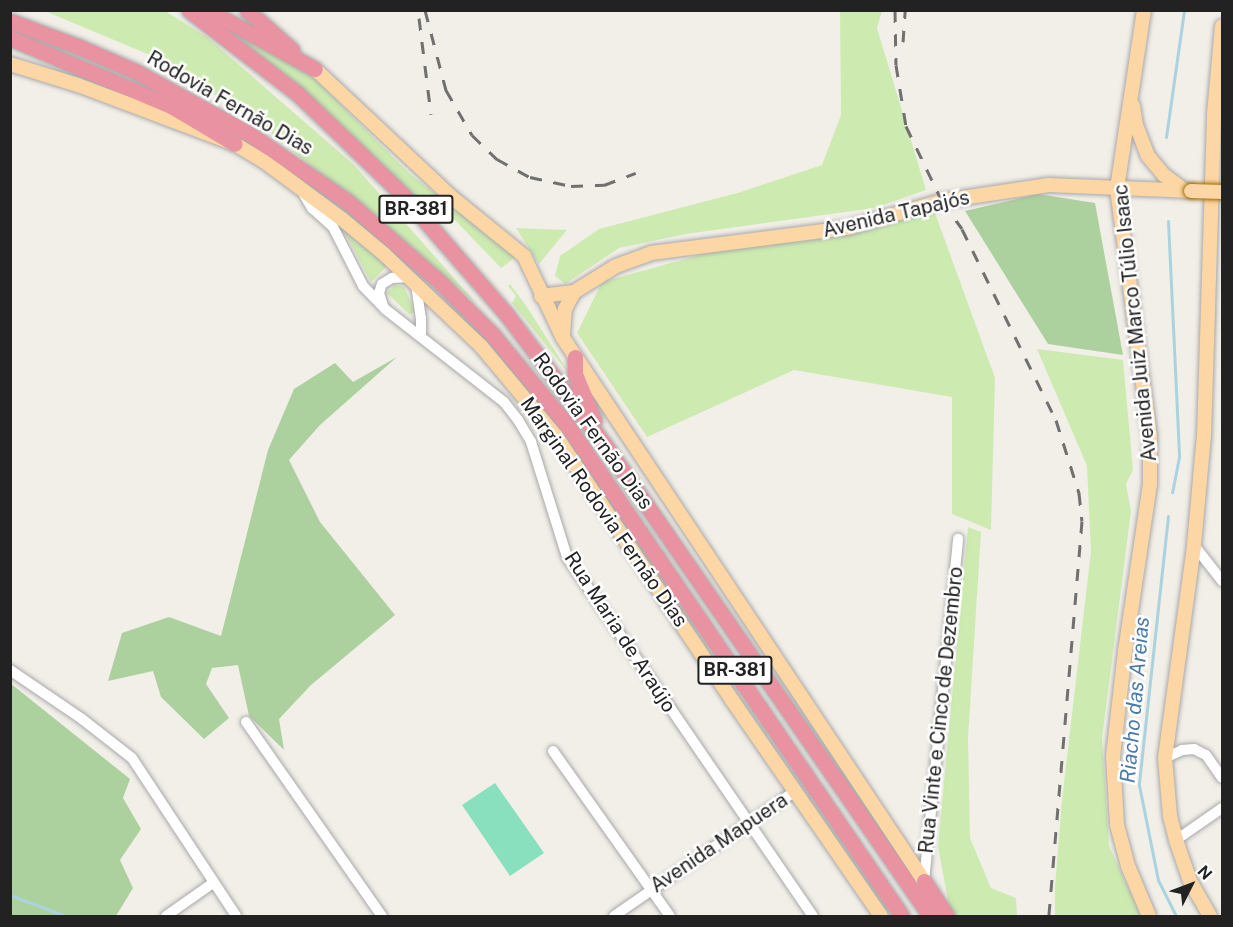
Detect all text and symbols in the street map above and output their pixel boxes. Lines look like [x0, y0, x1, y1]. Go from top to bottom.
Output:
street label: Rodovia Fernão Dias [143, 46, 317, 160]
street label: Avenida Juiz Marco Túlio Isaac [1108, 183, 1162, 463]
street label: Avenida Tapajós [820, 185, 972, 243]
road number: BR-381 [377, 194, 455, 224]
street label: Rodovia Fernão Dias [528, 348, 658, 514]
street label: Marginal Rodovia Fernão Dias [515, 392, 693, 632]
street label: Rua Maria de Araújo [559, 547, 681, 717]
street label: Rua Vinte e Cinco de Dezembro [914, 565, 968, 855]
water label: Riacho das Areias [1115, 615, 1155, 785]
road number: BR-381 [696, 655, 774, 685]
street label: Avenida Mapuera [646, 788, 792, 898]
north arrow [1161, 855, 1221, 915]
text: N [1193, 862, 1216, 884]

